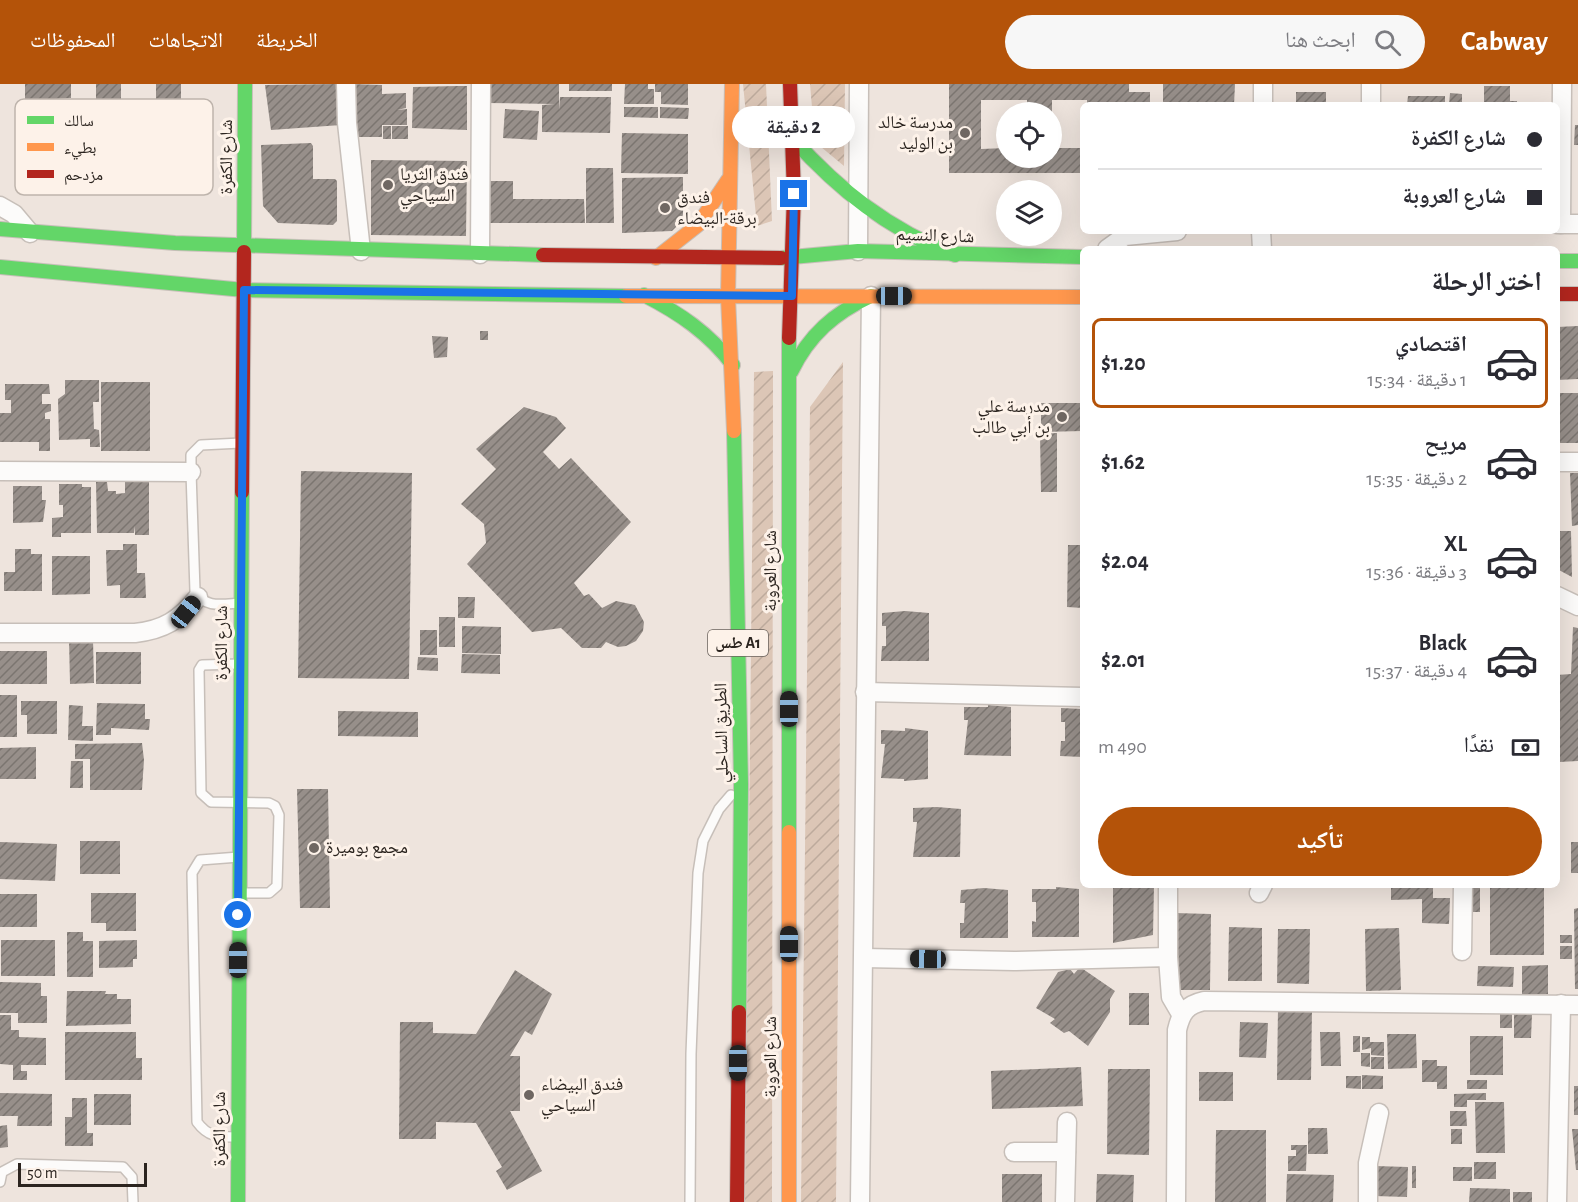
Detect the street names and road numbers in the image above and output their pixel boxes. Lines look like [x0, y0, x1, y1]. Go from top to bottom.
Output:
street label: شارع الكفرة [218, 119, 237, 195]
street label: شارع النسيم [895, 226, 975, 248]
street label: شارع العروبة [762, 530, 781, 612]
street label: شارع الكفرة [213, 605, 232, 681]
road number: طس A1 [708, 630, 768, 656]
street label: الطريق الساحلي [712, 683, 736, 783]
street label: شارع العروبة [762, 1016, 781, 1098]
street label: شارع الكفرة [211, 1091, 230, 1167]

